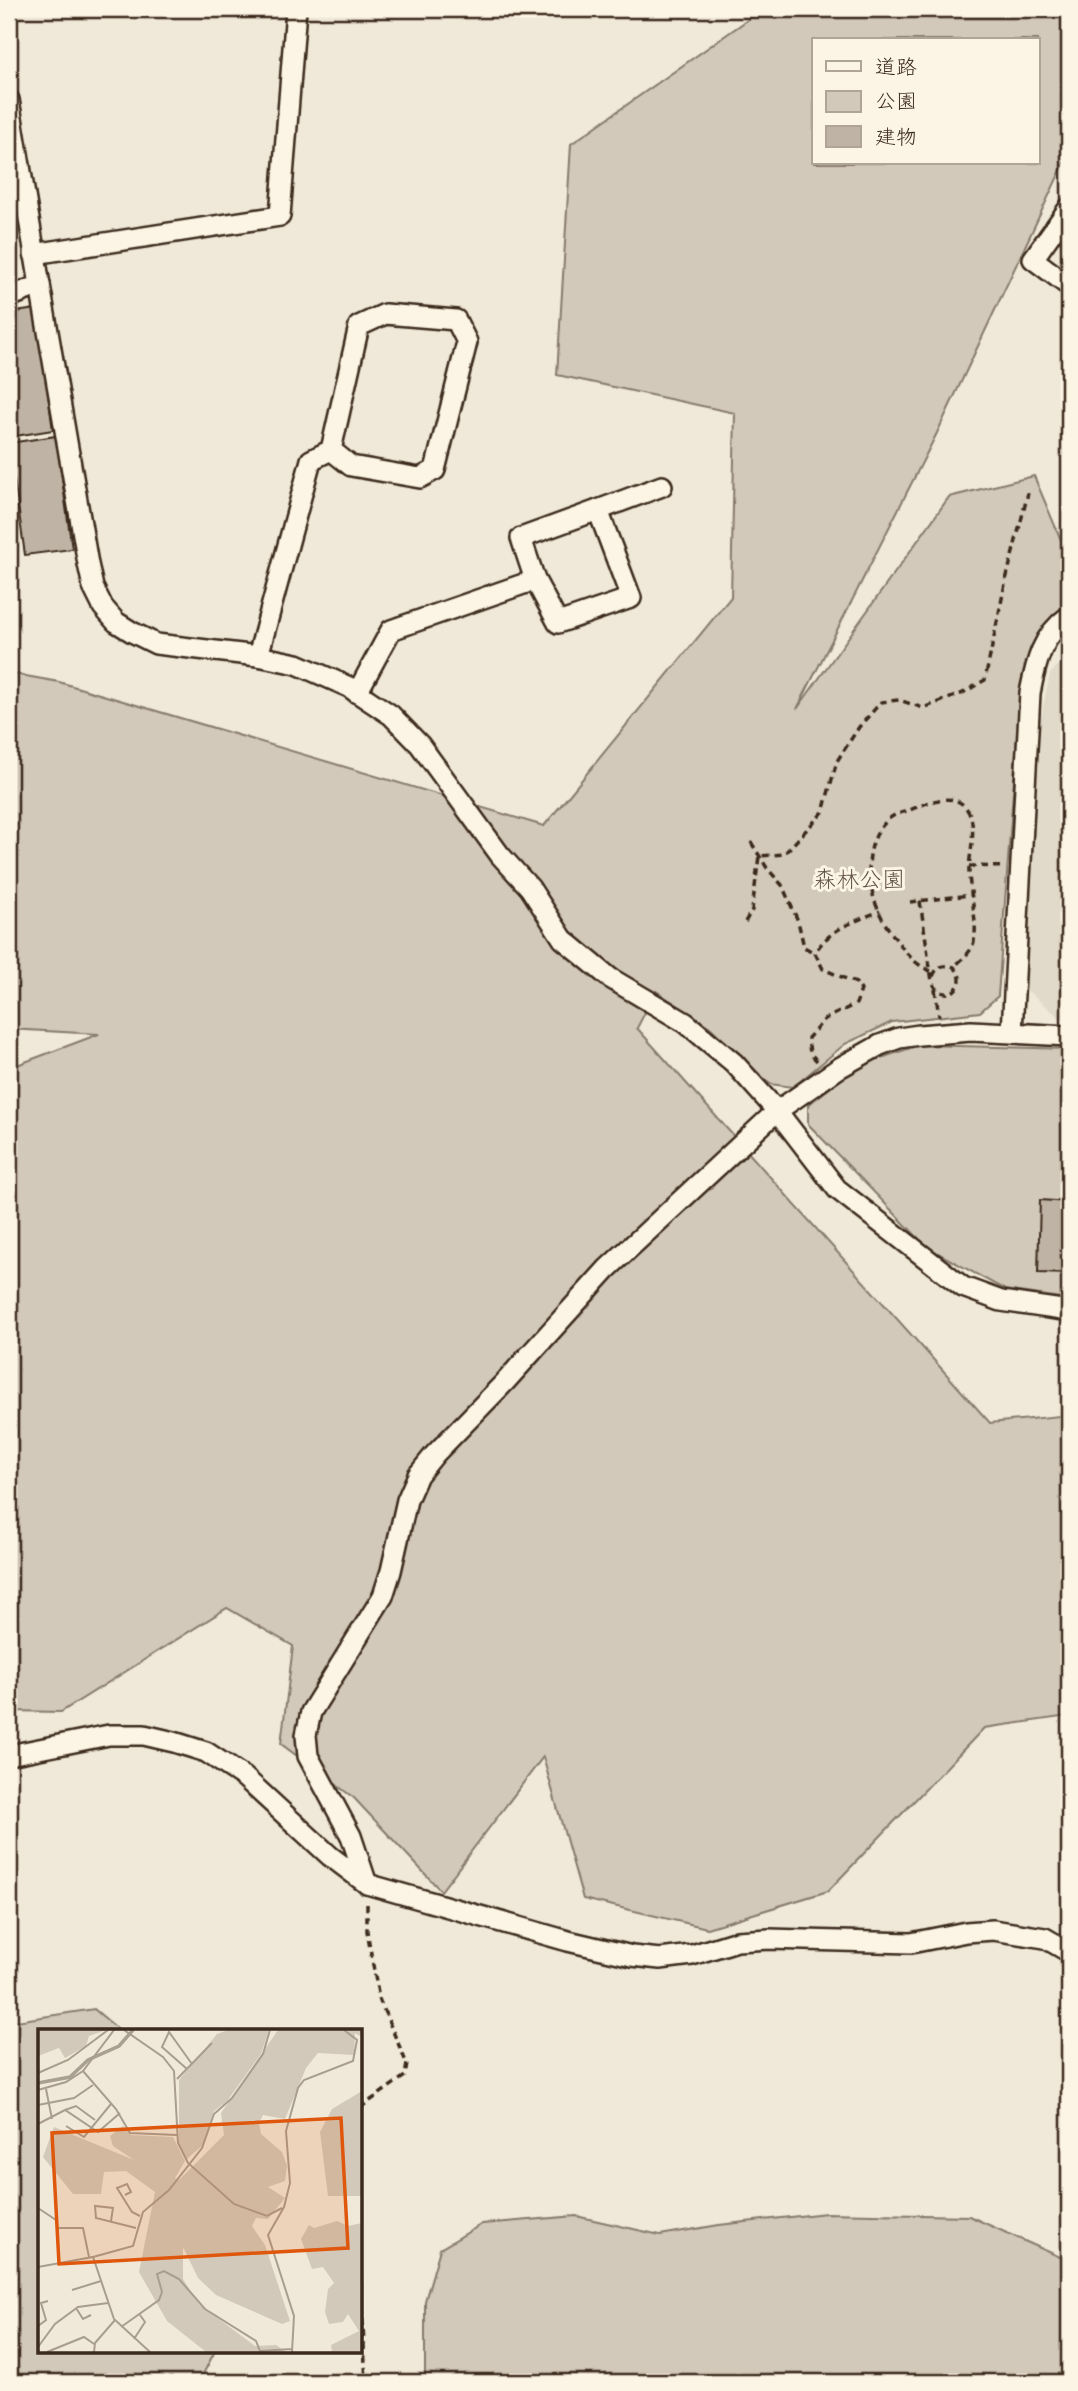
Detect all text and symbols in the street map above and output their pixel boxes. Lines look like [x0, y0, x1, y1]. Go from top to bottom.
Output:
legend [812, 38, 1040, 164]
text: 道路 [875, 54, 917, 79]
text: 公園 [875, 88, 917, 113]
text: 建物 [875, 124, 917, 149]
park label: 森林公園 [813, 865, 905, 893]
inset map [38, 2029, 362, 2352]

